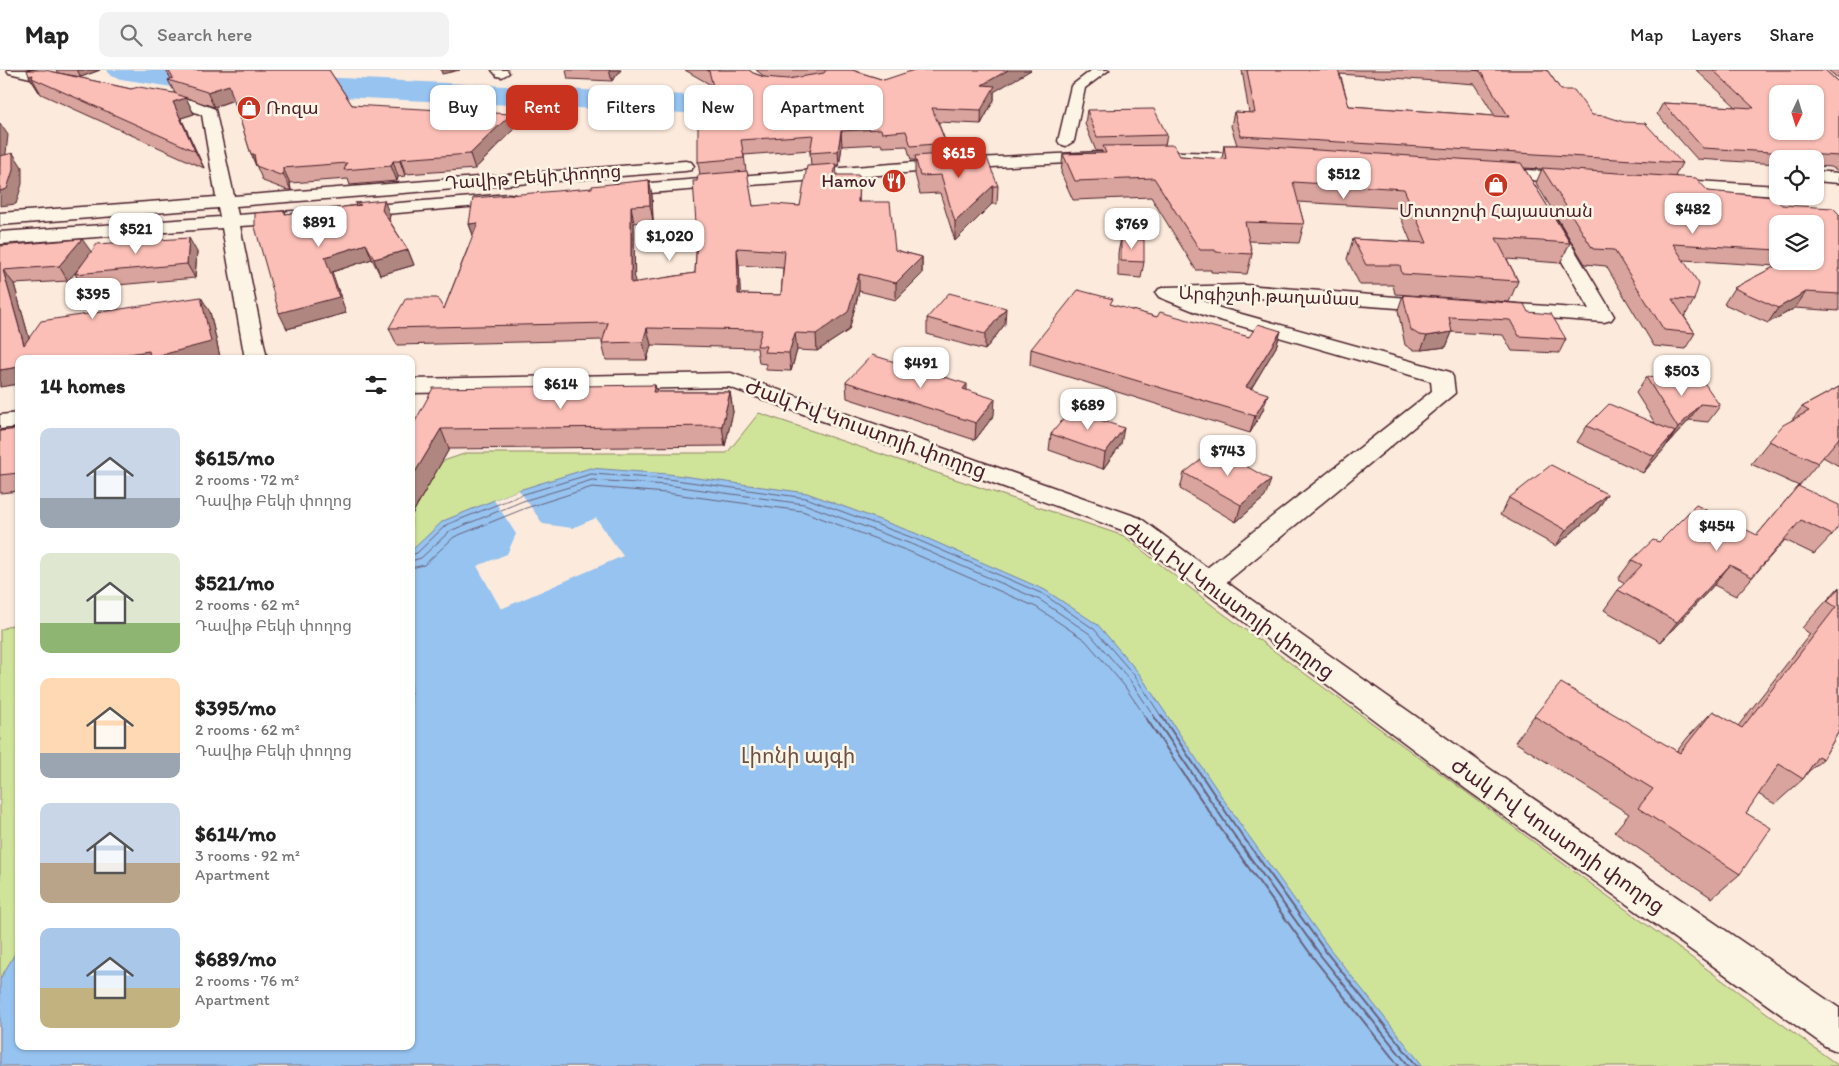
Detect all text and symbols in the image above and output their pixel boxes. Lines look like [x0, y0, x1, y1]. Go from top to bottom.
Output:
search box [99, 12, 449, 57]
text: Map [25, 20, 69, 49]
icon: search [117, 21, 145, 49]
text: Search here [157, 23, 252, 46]
text: Map [1630, 24, 1663, 46]
text: Layers [1691, 24, 1741, 46]
text: Share [1769, 24, 1814, 46]
chip: Buy [430, 85, 496, 130]
chip: Rent [506, 85, 578, 130]
chip: Filters [588, 85, 674, 130]
chip: New [684, 85, 753, 130]
chip: Apartment [763, 85, 883, 130]
north arrow [1769, 85, 1824, 140]
map controls [1769, 85, 1824, 270]
shop icon: Ռոզա [236, 95, 262, 121]
place label: Ռոզա [266, 97, 319, 119]
pin: $615 [929, 136, 989, 179]
text: $615 [943, 143, 975, 162]
button: locate [1769, 150, 1824, 205]
pin: $512 [1314, 158, 1374, 200]
street label: Դավիթ Բեկի փողոց [444, 160, 622, 194]
text: $512 [1328, 164, 1360, 183]
restaurant icon: Hamov [881, 168, 907, 194]
place label: Hamov [822, 170, 877, 192]
shop icon: Մոտոշոփ Հայաստան [1483, 172, 1509, 198]
pin: $482 [1663, 192, 1723, 235]
text: $482 [1676, 199, 1710, 218]
place label: Մոտոշոփ Հայաստան [1399, 200, 1593, 222]
pin: $891 [289, 206, 349, 248]
pin: $769 [1102, 208, 1162, 250]
pin: $521 [106, 212, 166, 255]
text: $891 [303, 212, 335, 231]
text: $769 [1116, 214, 1148, 233]
button: layers [1769, 215, 1824, 270]
text: $521 [120, 219, 152, 238]
pin: $1,020 [629, 220, 711, 262]
text: $1,020 [646, 226, 694, 245]
pin: $395 [63, 278, 123, 320]
street label: Արգիշտի թաղամաս [1178, 282, 1360, 310]
text: $395 [76, 284, 110, 303]
pin: $491 [891, 346, 951, 389]
text: $491 [904, 353, 938, 372]
pin: $503 [1652, 354, 1712, 397]
text: $503 [1664, 361, 1700, 380]
pin: $614 [531, 368, 591, 410]
icon: filters [362, 371, 390, 399]
text: 14 homes [40, 373, 125, 398]
street label: Ժակ Իվ Կուստոյի փողոց [742, 373, 990, 483]
text: $614 [544, 374, 578, 393]
pin: $689 [1058, 388, 1118, 431]
text: $689 [1071, 395, 1105, 414]
pin: $743 [1198, 434, 1258, 477]
text: $743 [1211, 441, 1245, 460]
text: $615/mo [195, 445, 275, 470]
icon: home [80, 448, 140, 508]
text: 2 rooms · 72 m² [195, 470, 299, 489]
text: Դավիթ Բեկի փողոց [195, 491, 352, 510]
pin: $454 [1687, 510, 1747, 552]
street label: Ժակ Իվ Կուստոյի փողոց [1118, 514, 1340, 684]
text: $454 [1699, 516, 1735, 535]
text: $521/mo [195, 570, 275, 595]
icon: home [80, 573, 140, 633]
text: 2 rooms · 62 m² [195, 595, 300, 614]
text: Դավիթ Բեկի փողոց [195, 616, 352, 635]
text: $395/mo [195, 695, 276, 720]
icon: home [80, 698, 140, 758]
text: 2 rooms · 62 m² [195, 720, 300, 739]
text: Դավիթ Բեկի փողոց [195, 741, 352, 760]
park label: Լիոնի այգի [741, 743, 855, 768]
street label: Ժակ Իվ Կուստոյի փողոց [1446, 752, 1670, 918]
text: $614/mo [195, 821, 276, 846]
icon: home [80, 823, 140, 883]
text: 3 rooms · 92 m² [195, 846, 300, 865]
text: Apartment [195, 865, 270, 884]
text: $689/mo [195, 946, 276, 971]
icon: home [80, 948, 140, 1008]
text: 2 rooms · 76 m² [195, 971, 299, 990]
text: Apartment [195, 990, 270, 1009]

